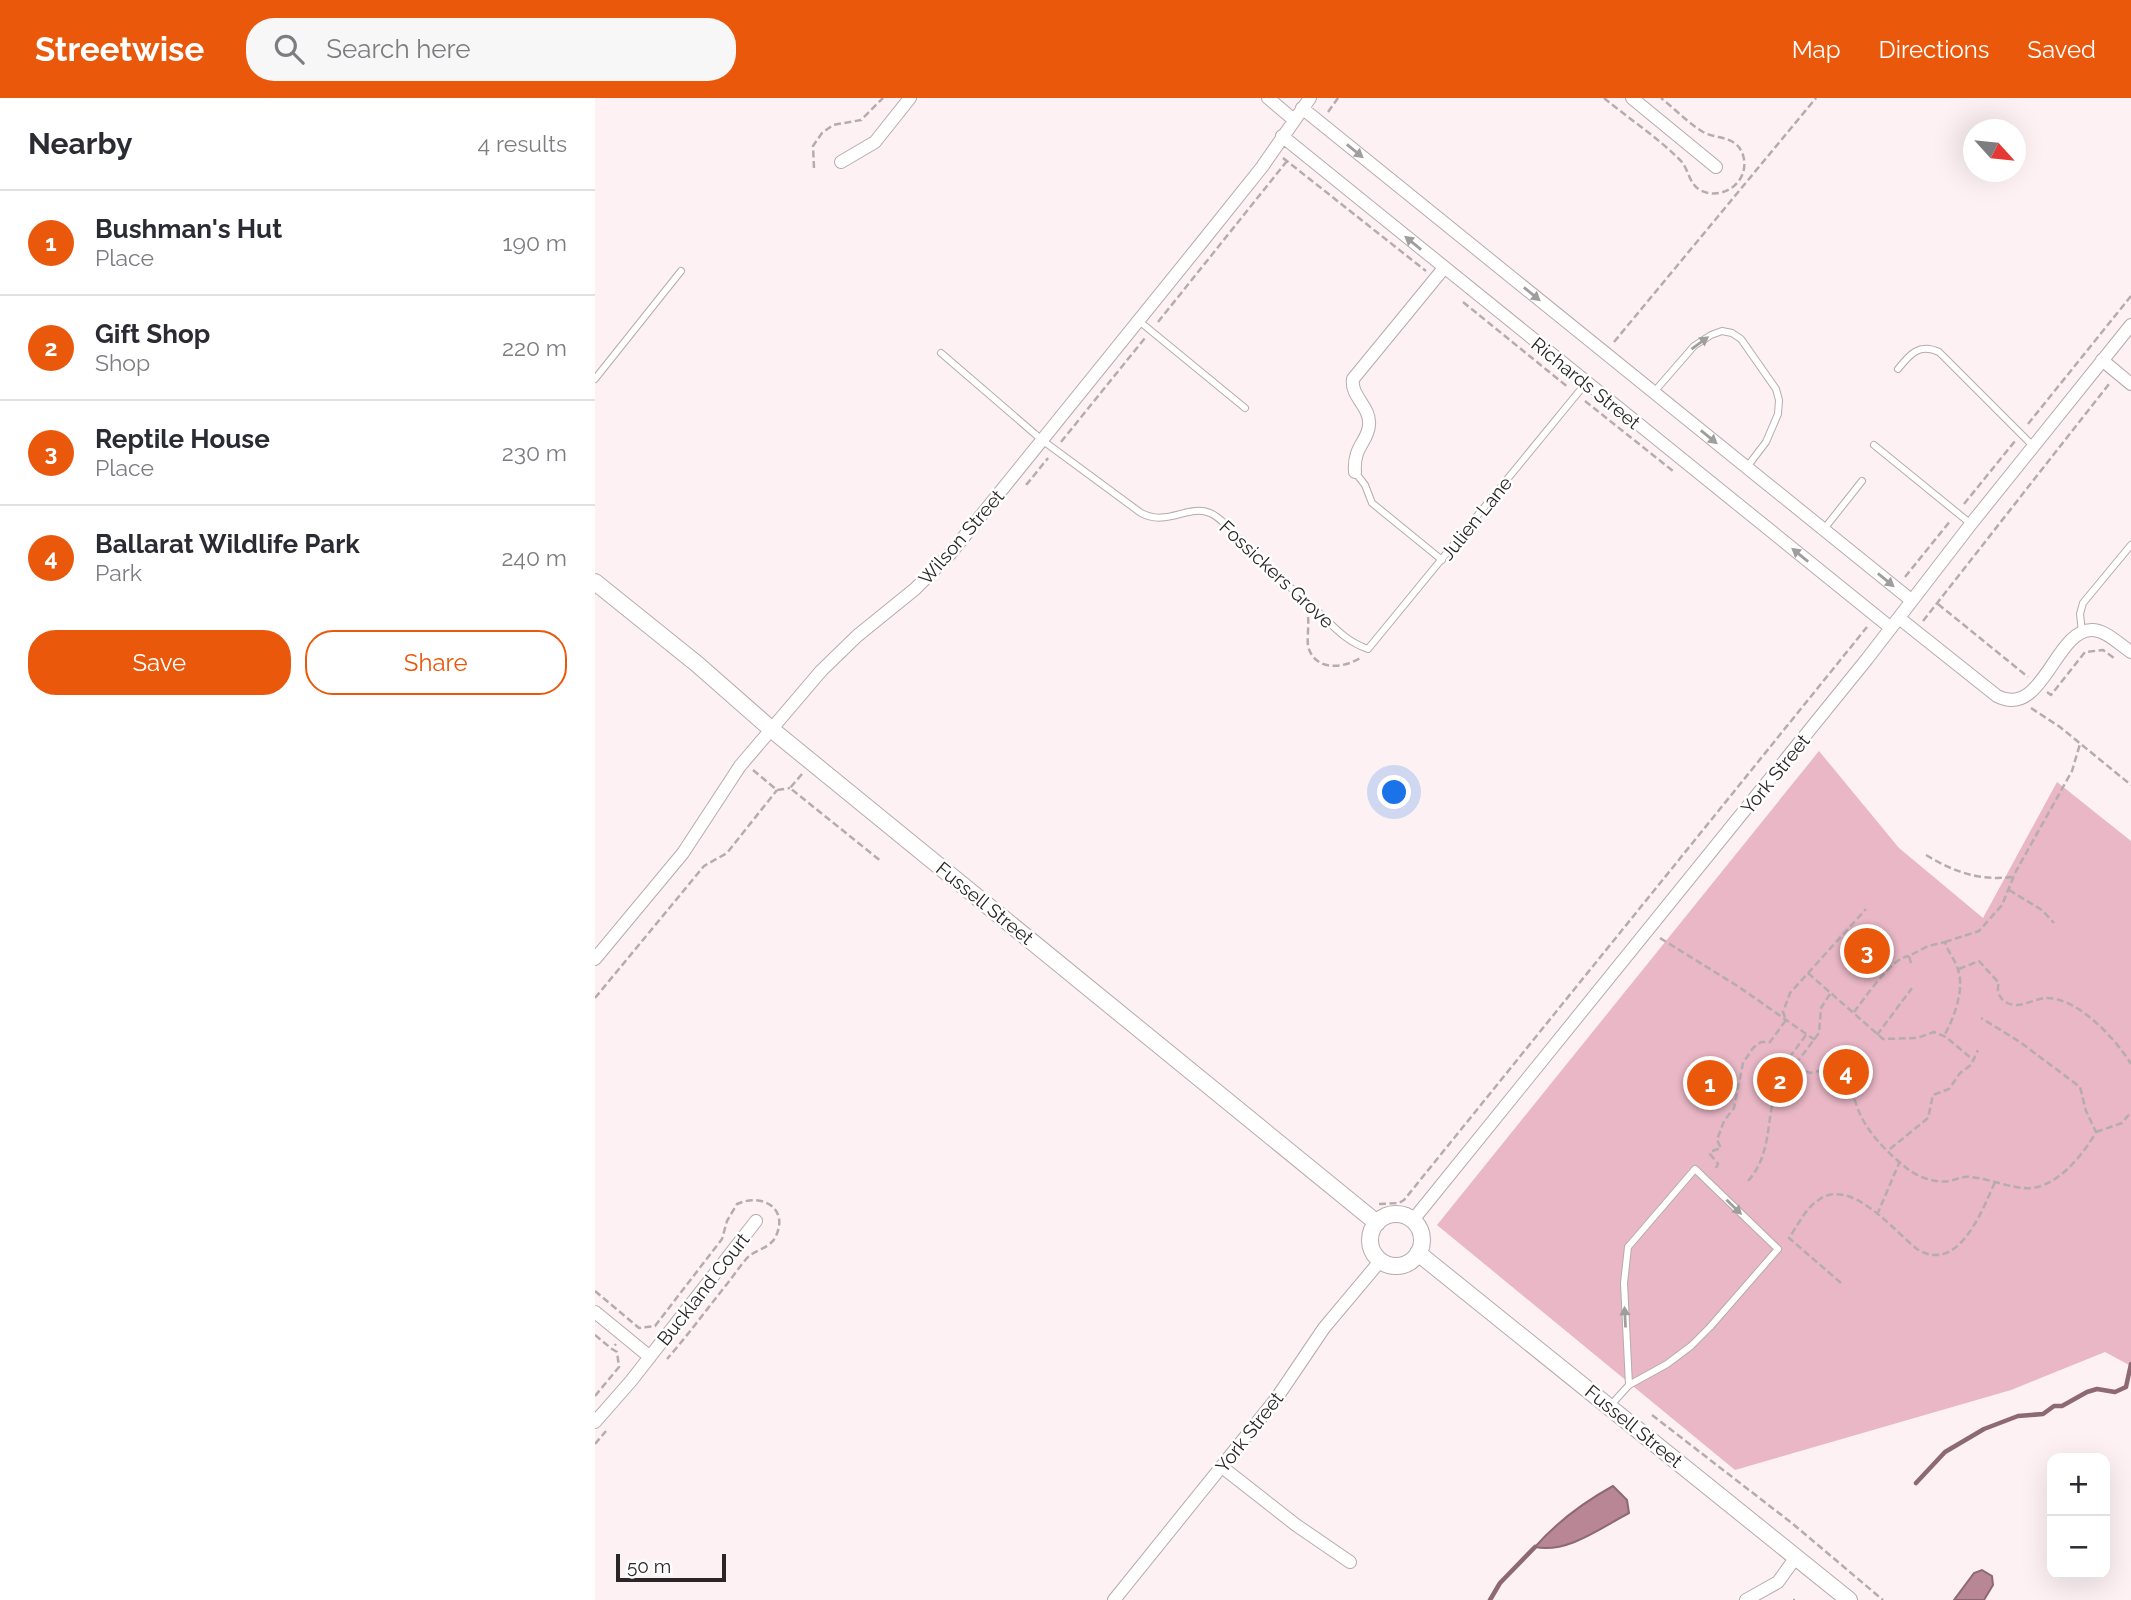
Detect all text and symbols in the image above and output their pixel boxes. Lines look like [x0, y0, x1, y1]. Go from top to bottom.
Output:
search box [246, 18, 736, 81]
text: Streetwise [35, 30, 204, 69]
icon: search [270, 30, 308, 68]
text: Search here [326, 34, 471, 64]
text: Map [1792, 35, 1841, 64]
text: Directions [1879, 35, 1989, 64]
text: Saved [2027, 35, 2096, 64]
north arrow [1963, 119, 2026, 182]
text: Nearby [28, 126, 132, 161]
text: 4 results [478, 130, 567, 157]
one-way arrow [1347, 143, 1364, 158]
text: Bushman's Hut [95, 214, 282, 244]
text: 1 [45, 229, 57, 256]
text: 190 m [503, 229, 567, 256]
one-way arrow [1404, 236, 1421, 251]
text: Place [95, 244, 154, 271]
one-way arrow [1524, 286, 1541, 301]
text: Gift Shop [95, 319, 210, 349]
street label: Richards Street [1527, 333, 1645, 434]
text: 2 [45, 334, 57, 361]
text: 220 m [502, 334, 567, 361]
one-way arrow [1691, 336, 1709, 350]
text: Shop [95, 349, 150, 376]
text: Reptile House [95, 424, 270, 454]
one-way arrow [1700, 429, 1718, 444]
text: 3 [45, 439, 57, 466]
text: 230 m [502, 439, 567, 466]
text: Place [95, 454, 154, 481]
street label: Julien Lane [1436, 472, 1516, 564]
street label: Wilson Street [914, 485, 1009, 589]
street label: Fossickers Grove [1215, 515, 1339, 633]
text: Ballarat Wildlife Park [95, 529, 360, 559]
text: 4 [44, 544, 58, 571]
text: 240 m [501, 544, 567, 571]
one-way arrow [1791, 548, 1808, 563]
text: Park [95, 559, 142, 586]
one-way arrow [1877, 572, 1895, 587]
button: Save [28, 630, 291, 695]
button: Share [305, 630, 567, 695]
street label: York Street [1736, 729, 1814, 818]
your location [1377, 775, 1411, 809]
street label: Fussell Street [932, 857, 1039, 949]
pin: 3 [1844, 925, 1890, 977]
pin: 4 [1823, 1046, 1869, 1098]
pin: 2 [1757, 1054, 1803, 1106]
pin: 1 [1687, 1057, 1733, 1109]
one-way arrow [1726, 1199, 1743, 1216]
street label: Buckland Court [652, 1228, 754, 1350]
one-way arrow [1619, 1306, 1630, 1328]
street label: Fussell Street [1581, 1380, 1688, 1472]
street label: York Street [1211, 1387, 1288, 1477]
map controls [2047, 1453, 2110, 1579]
button: + [2047, 1453, 2110, 1516]
button: − [2047, 1516, 2110, 1579]
scale bar [616, 1551, 726, 1583]
text: 50 m [627, 1555, 671, 1577]

